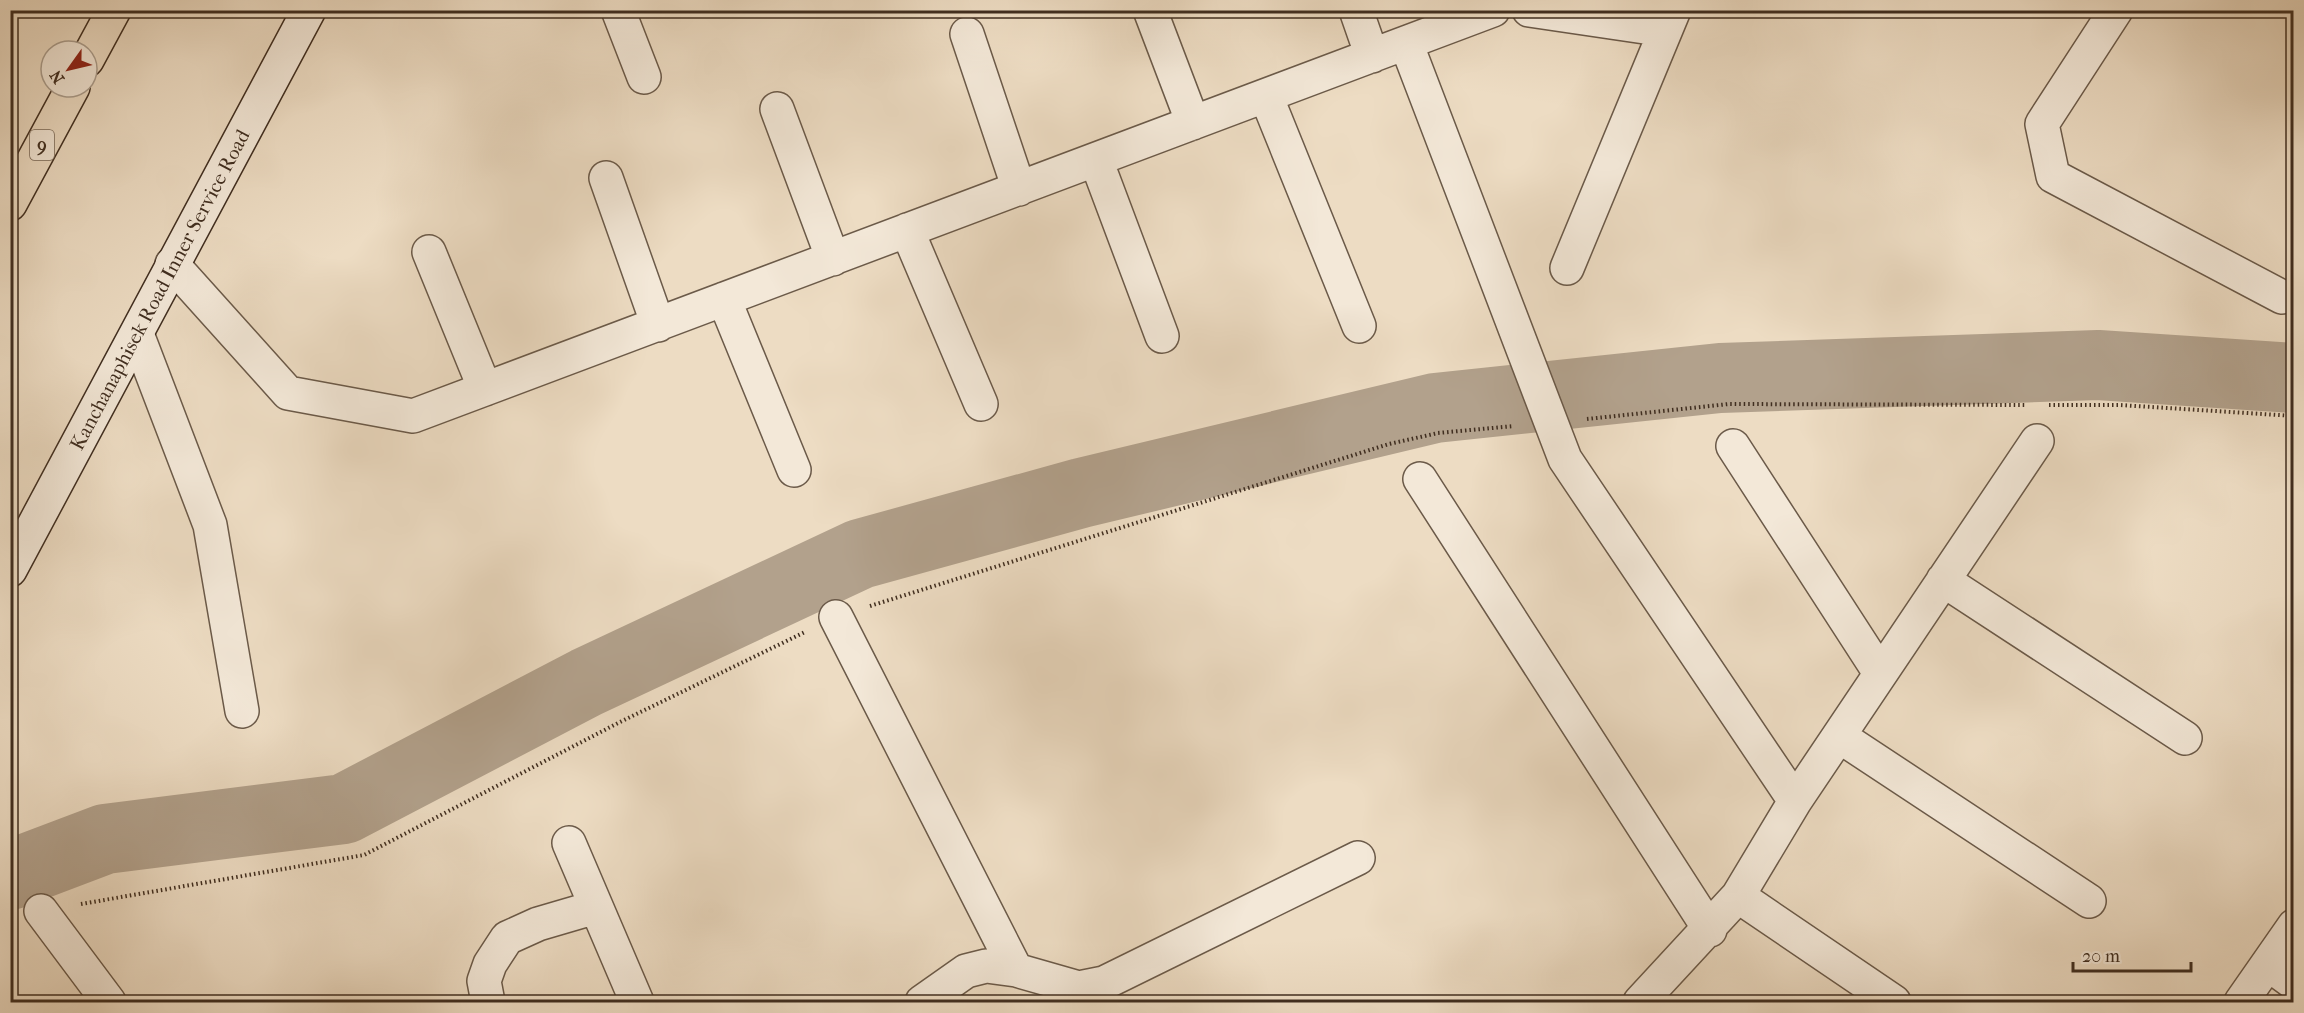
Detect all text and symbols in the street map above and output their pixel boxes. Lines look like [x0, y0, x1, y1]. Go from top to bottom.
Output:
north arrow [39, 39, 99, 99]
text: N [45, 66, 68, 87]
street label: Kanchanaphisek Road Inner Service Road [65, 125, 255, 454]
road number: 9 [30, 130, 54, 160]
scale bar [2073, 935, 2192, 973]
text: 20 m [2082, 946, 2120, 967]

